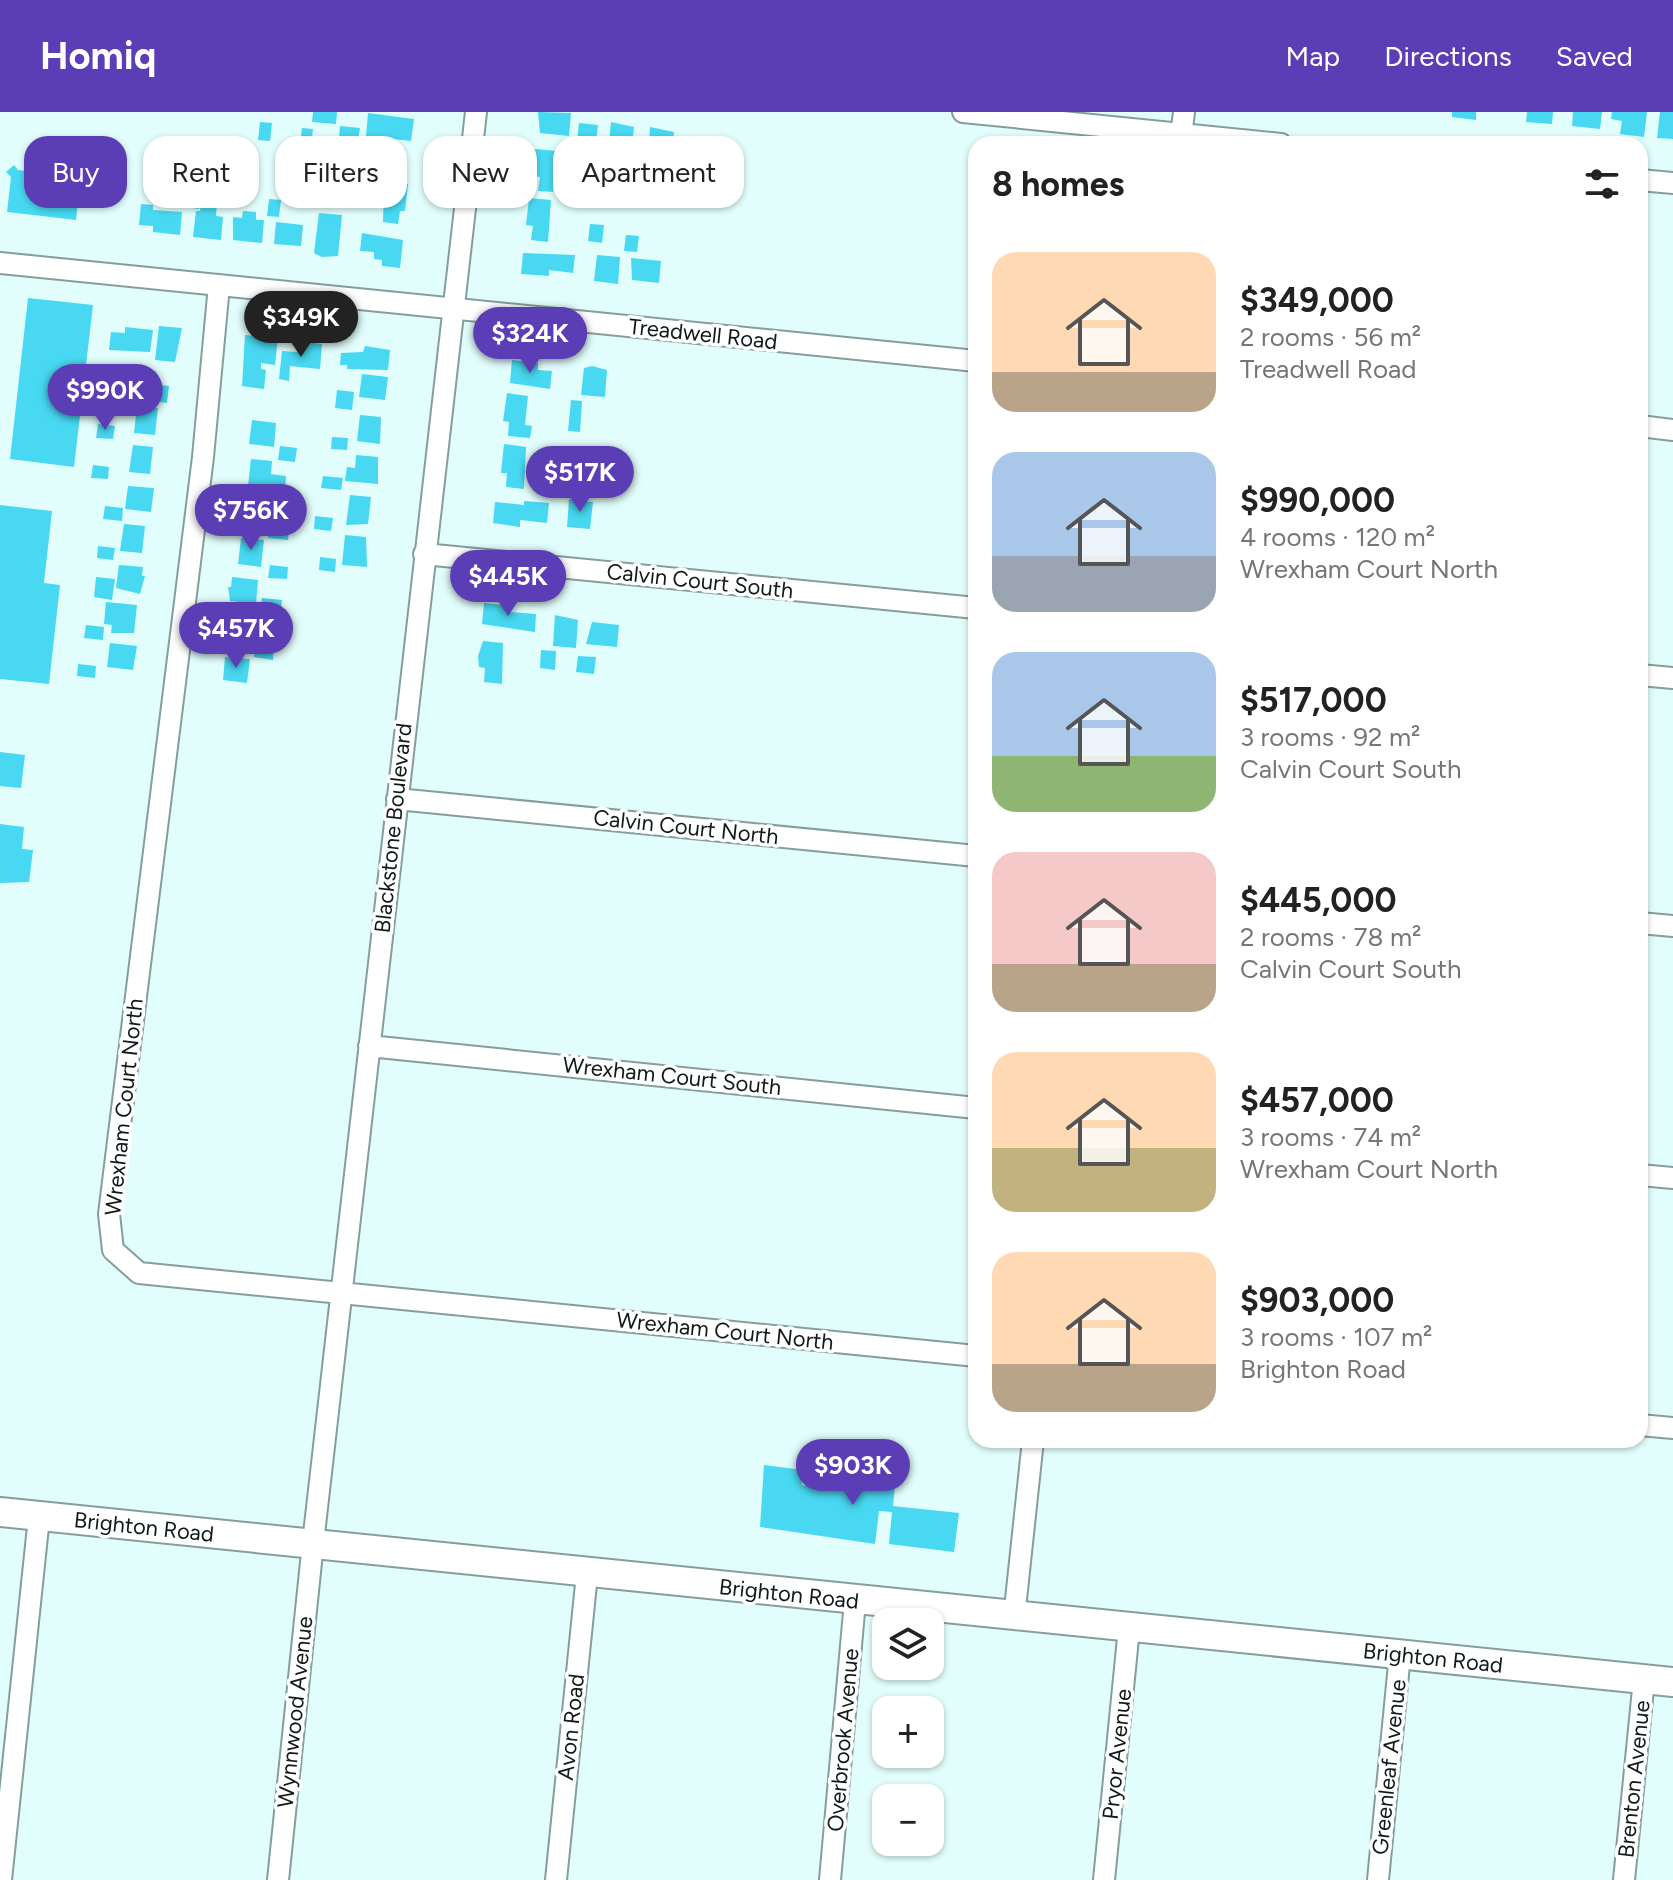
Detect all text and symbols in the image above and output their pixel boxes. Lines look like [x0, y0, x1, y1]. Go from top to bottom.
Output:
text: Homiq [40, 33, 156, 79]
text: Map [1286, 39, 1340, 73]
text: Directions [1384, 39, 1512, 73]
text: Saved [1556, 39, 1633, 73]
chip: Buy [24, 136, 127, 208]
chip: Rent [143, 136, 259, 208]
chip: Filters [275, 136, 407, 208]
chip: New [423, 136, 537, 208]
chip: Apartment [553, 136, 744, 208]
icon: filters [1580, 162, 1624, 206]
text: 8 homes [992, 164, 1124, 205]
text: $349,000 [1240, 280, 1394, 321]
icon: home [1056, 284, 1152, 380]
pin: $349K [245, 291, 357, 359]
text: $349K [262, 301, 340, 333]
pin: $324K [474, 307, 586, 375]
street label: Treadwell Road [627, 313, 779, 355]
text: $324K [491, 317, 569, 349]
text: 2 rooms · 56 m² [1240, 321, 1421, 353]
text: Treadwell Road [1240, 353, 1417, 385]
pin: $990K [49, 364, 161, 432]
text: $990K [66, 374, 144, 406]
pin: $517K [524, 446, 636, 514]
text: $517K [544, 456, 616, 488]
text: $990,000 [1240, 480, 1395, 521]
pin: $756K [195, 484, 307, 552]
icon: home [1056, 484, 1152, 580]
text: $756K [213, 494, 289, 526]
text: 4 rooms · 120 m² [1240, 521, 1435, 553]
pin: $445K [452, 550, 564, 618]
text: Wrexham Court North [1240, 553, 1498, 585]
street label: Calvin Court South [605, 558, 795, 604]
text: $445K [468, 560, 548, 592]
pin: $457K [180, 602, 292, 670]
text: $457K [197, 612, 275, 644]
text: $517,000 [1240, 680, 1387, 721]
icon: home [1056, 684, 1152, 780]
text: 3 rooms · 92 m² [1240, 721, 1420, 753]
street label: Blackstone Boulevard [369, 722, 417, 934]
text: Calvin Court South [1240, 753, 1461, 785]
street label: Calvin Court North [592, 804, 780, 850]
text: $445,000 [1240, 880, 1396, 921]
icon: home [1056, 884, 1152, 980]
text: 2 rooms · 78 m² [1240, 921, 1421, 953]
text: Calvin Court South [1240, 953, 1461, 985]
street label: Wrexham Court North [99, 997, 149, 1217]
street label: Wrexham Court South [561, 1051, 783, 1101]
text: $457,000 [1240, 1080, 1394, 1121]
icon: home [1056, 1084, 1152, 1180]
text: 3 rooms · 74 m² [1240, 1121, 1421, 1153]
text: Wrexham Court North [1240, 1153, 1498, 1185]
text: $903,000 [1240, 1280, 1394, 1321]
icon: home [1056, 1284, 1152, 1380]
street label: Wrexham Court North [615, 1306, 835, 1356]
text: 3 rooms · 107 m² [1240, 1321, 1433, 1353]
text: Brighton Road [1240, 1353, 1406, 1385]
pin: $903K [797, 1439, 909, 1507]
text: $903K [814, 1449, 892, 1481]
street label: Brighton Road [73, 1506, 215, 1548]
street label: Brighton Road [718, 1573, 860, 1615]
map controls [872, 1608, 944, 1856]
button: layers [872, 1608, 944, 1680]
street label: Wynnwood Avenue [272, 1615, 318, 1809]
street label: Brighton Road [1362, 1637, 1504, 1679]
street label: Overbrook Avenue [822, 1647, 864, 1833]
street label: Avon Road [552, 1672, 590, 1782]
street label: Greenleaf Avenue [1366, 1678, 1412, 1856]
street label: Pryor Avenue [1097, 1687, 1137, 1821]
button: + [872, 1696, 944, 1768]
street label: Brenton Avenue [1612, 1699, 1656, 1859]
button: − [872, 1784, 944, 1856]

